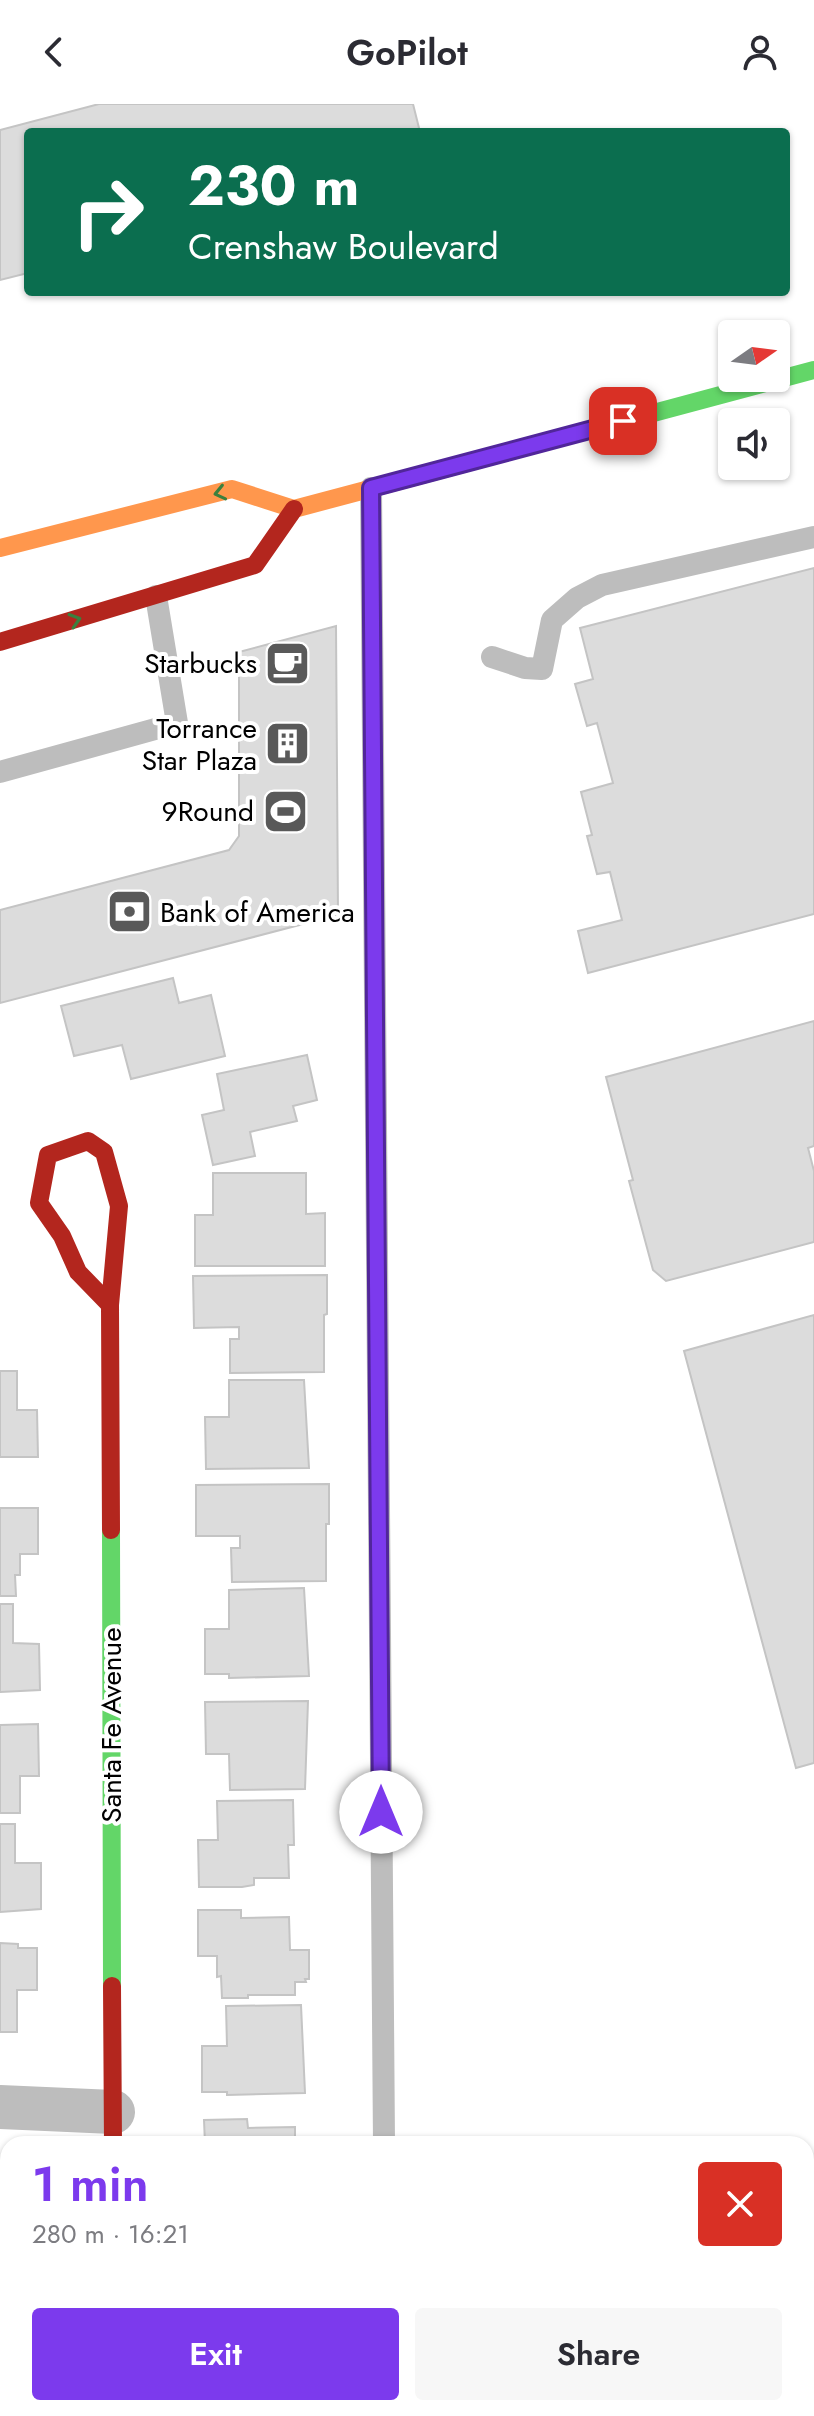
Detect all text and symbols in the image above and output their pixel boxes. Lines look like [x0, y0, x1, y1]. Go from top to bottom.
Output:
text: GoPilot [346, 26, 468, 78]
icon: back [32, 30, 76, 74]
icon: person [738, 30, 782, 74]
text: 230 m [188, 145, 359, 226]
icon: right [56, 160, 160, 264]
text: Crenshaw Boulevard [188, 220, 499, 272]
north arrow [718, 320, 790, 392]
map controls [718, 320, 790, 480]
pin [589, 387, 657, 455]
icon: arrive [601, 399, 645, 443]
button: sound [718, 408, 790, 480]
one-way arrow [213, 484, 227, 501]
one-way arrow [67, 613, 81, 629]
cafe icon: Starbucks [264, 639, 312, 687]
place label: Starbucks [144, 643, 257, 684]
place label: Torrance Star Plaza [142, 708, 257, 781]
building icon: Torrance Star Plaza [264, 720, 312, 768]
sports icon: 9Round [261, 787, 309, 835]
place label: 9Round [162, 791, 254, 832]
bank icon: Bank of America [105, 888, 153, 936]
place label: Bank of America [160, 892, 355, 933]
street label: Santa Fe Avenue [91, 1627, 132, 1823]
position arrow [339, 1770, 423, 1854]
text: 1 min [32, 2150, 149, 2219]
button: close [698, 2162, 782, 2246]
text: 280 m · 16:21 [32, 2215, 189, 2253]
button: Exit [32, 2308, 399, 2400]
button: Share [415, 2308, 782, 2400]

